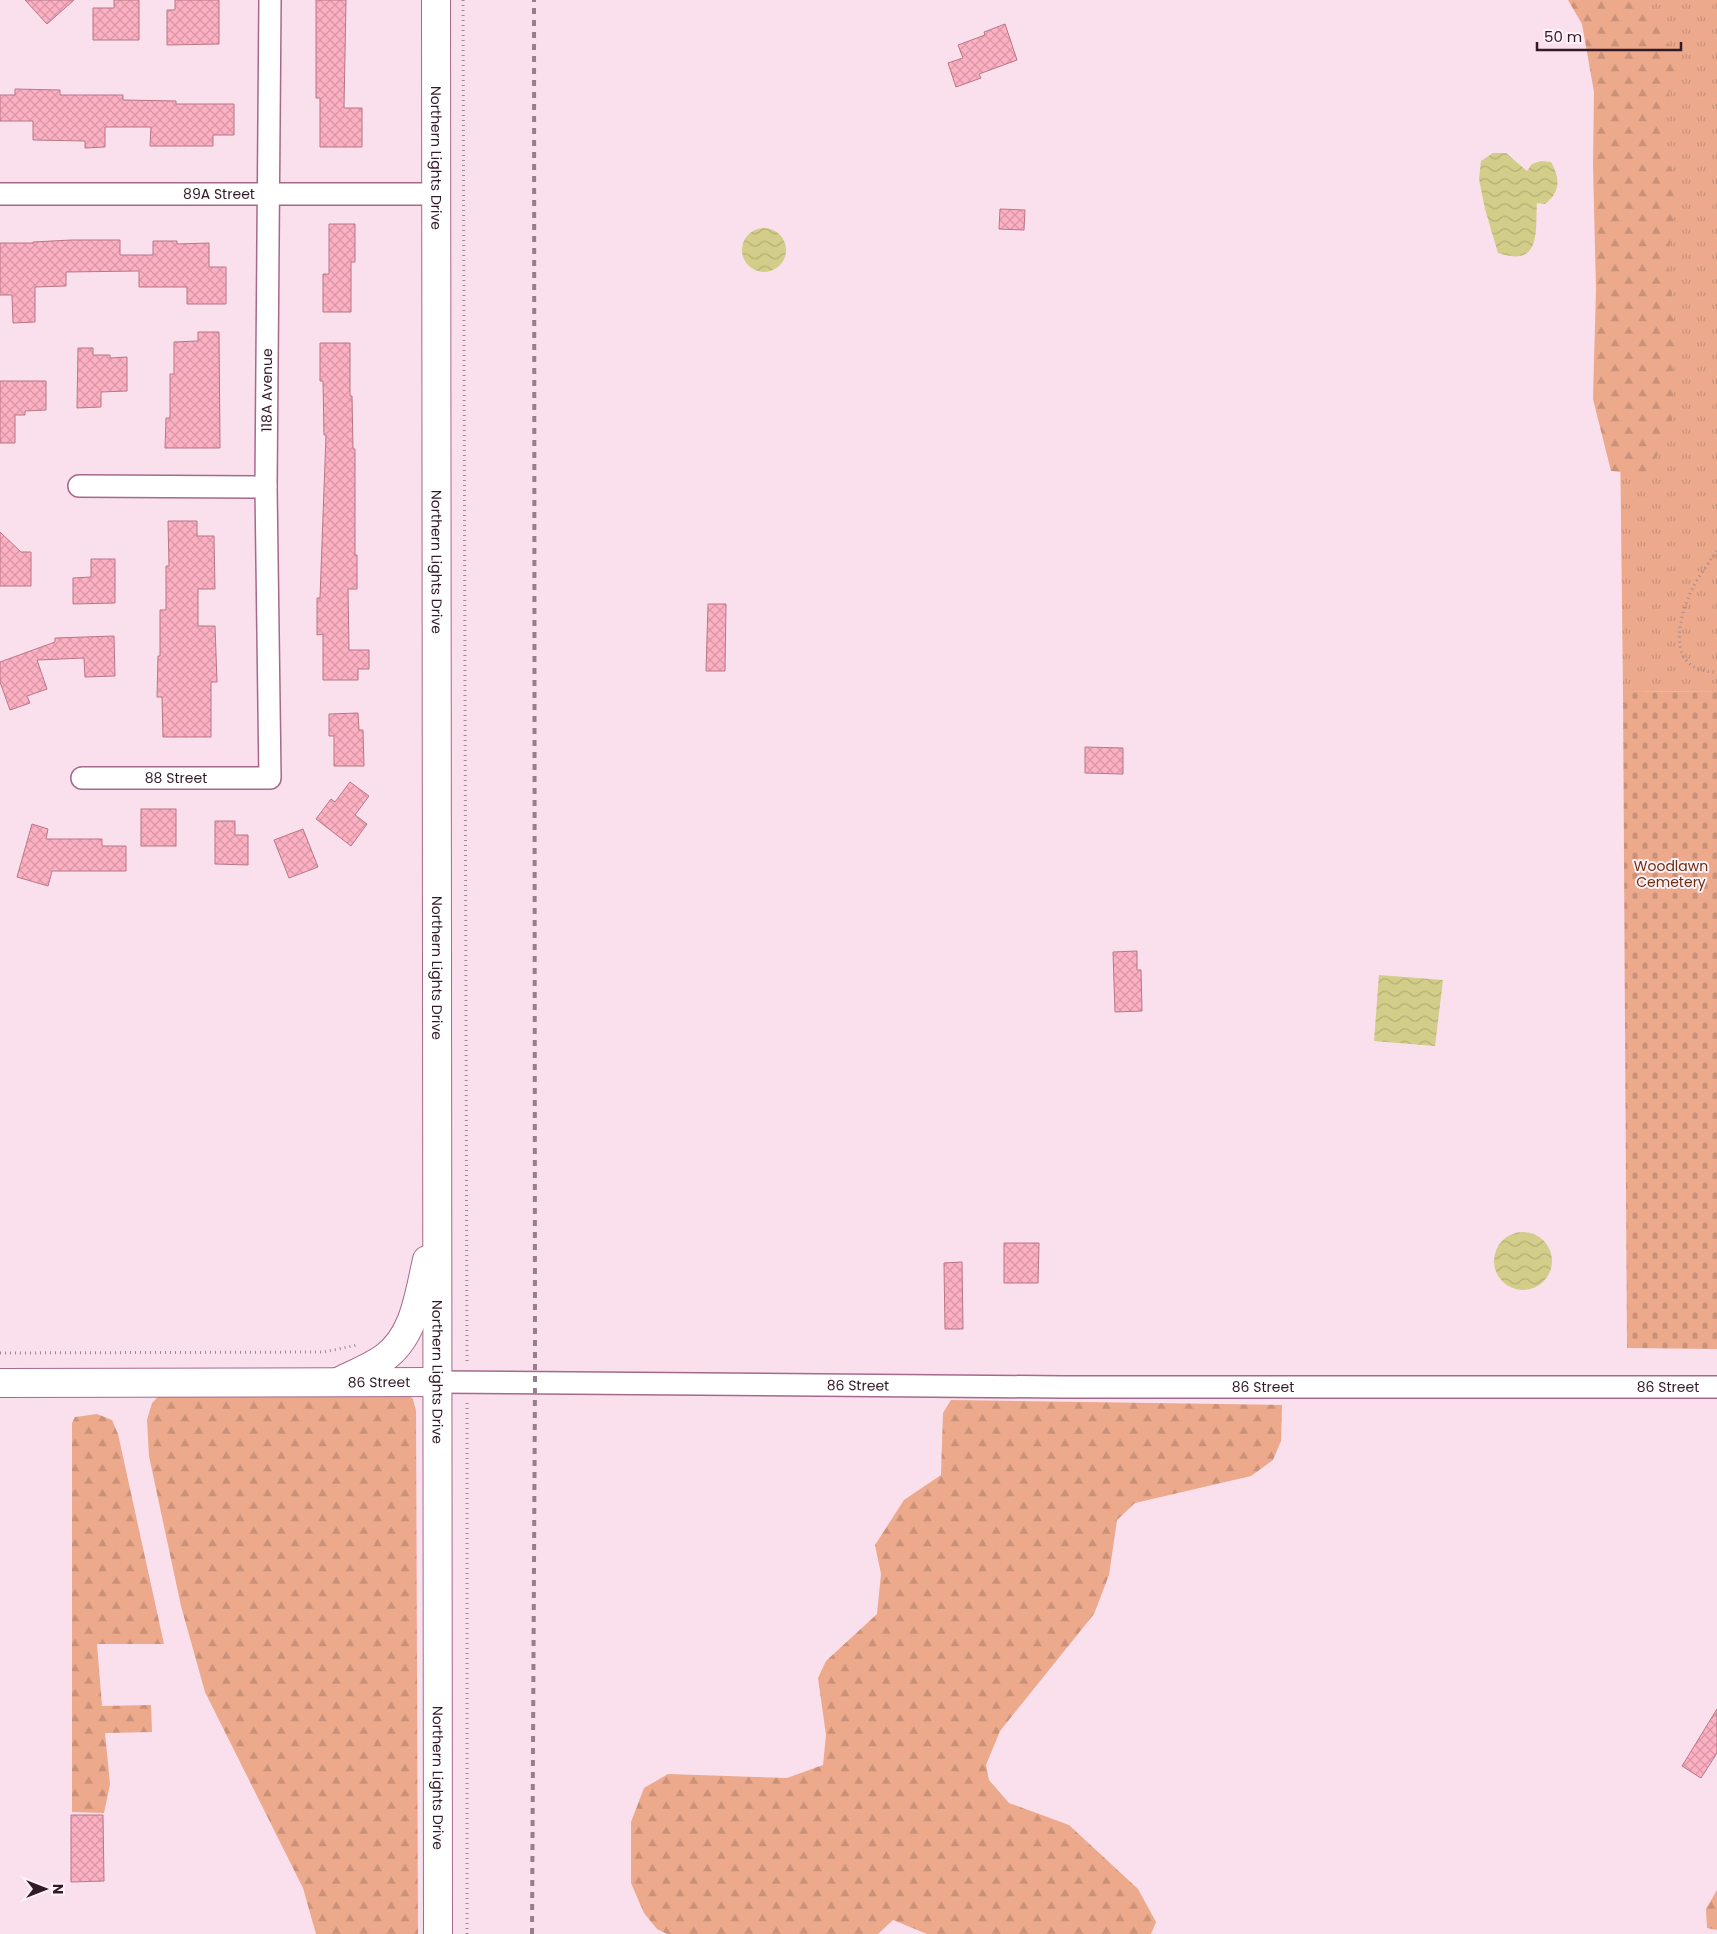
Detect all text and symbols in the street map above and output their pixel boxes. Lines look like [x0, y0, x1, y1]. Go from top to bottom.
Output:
scale bar [1537, 20, 1681, 52]
text: 50 m [1544, 26, 1582, 47]
street label: Northern Lights Drive [426, 86, 446, 230]
street label: 89A Street [183, 184, 255, 204]
street label: 118A Avenue [256, 348, 277, 432]
street label: Northern Lights Drive [427, 490, 447, 634]
street label: 88 Street [145, 768, 207, 788]
park label: Woodlawn Cemetery [1634, 856, 1708, 892]
street label: Northern Lights Drive [427, 896, 447, 1040]
street label: Northern Lights Drive [427, 1300, 447, 1444]
street label: 86 Street [348, 1372, 410, 1392]
street label: 86 Street [827, 1375, 889, 1396]
street label: 86 Street [1232, 1377, 1294, 1397]
street label: 86 Street [1637, 1377, 1699, 1397]
street label: Northern Lights Drive [428, 1706, 448, 1850]
north arrow [20, 1864, 70, 1914]
text: N [48, 1884, 68, 1894]

